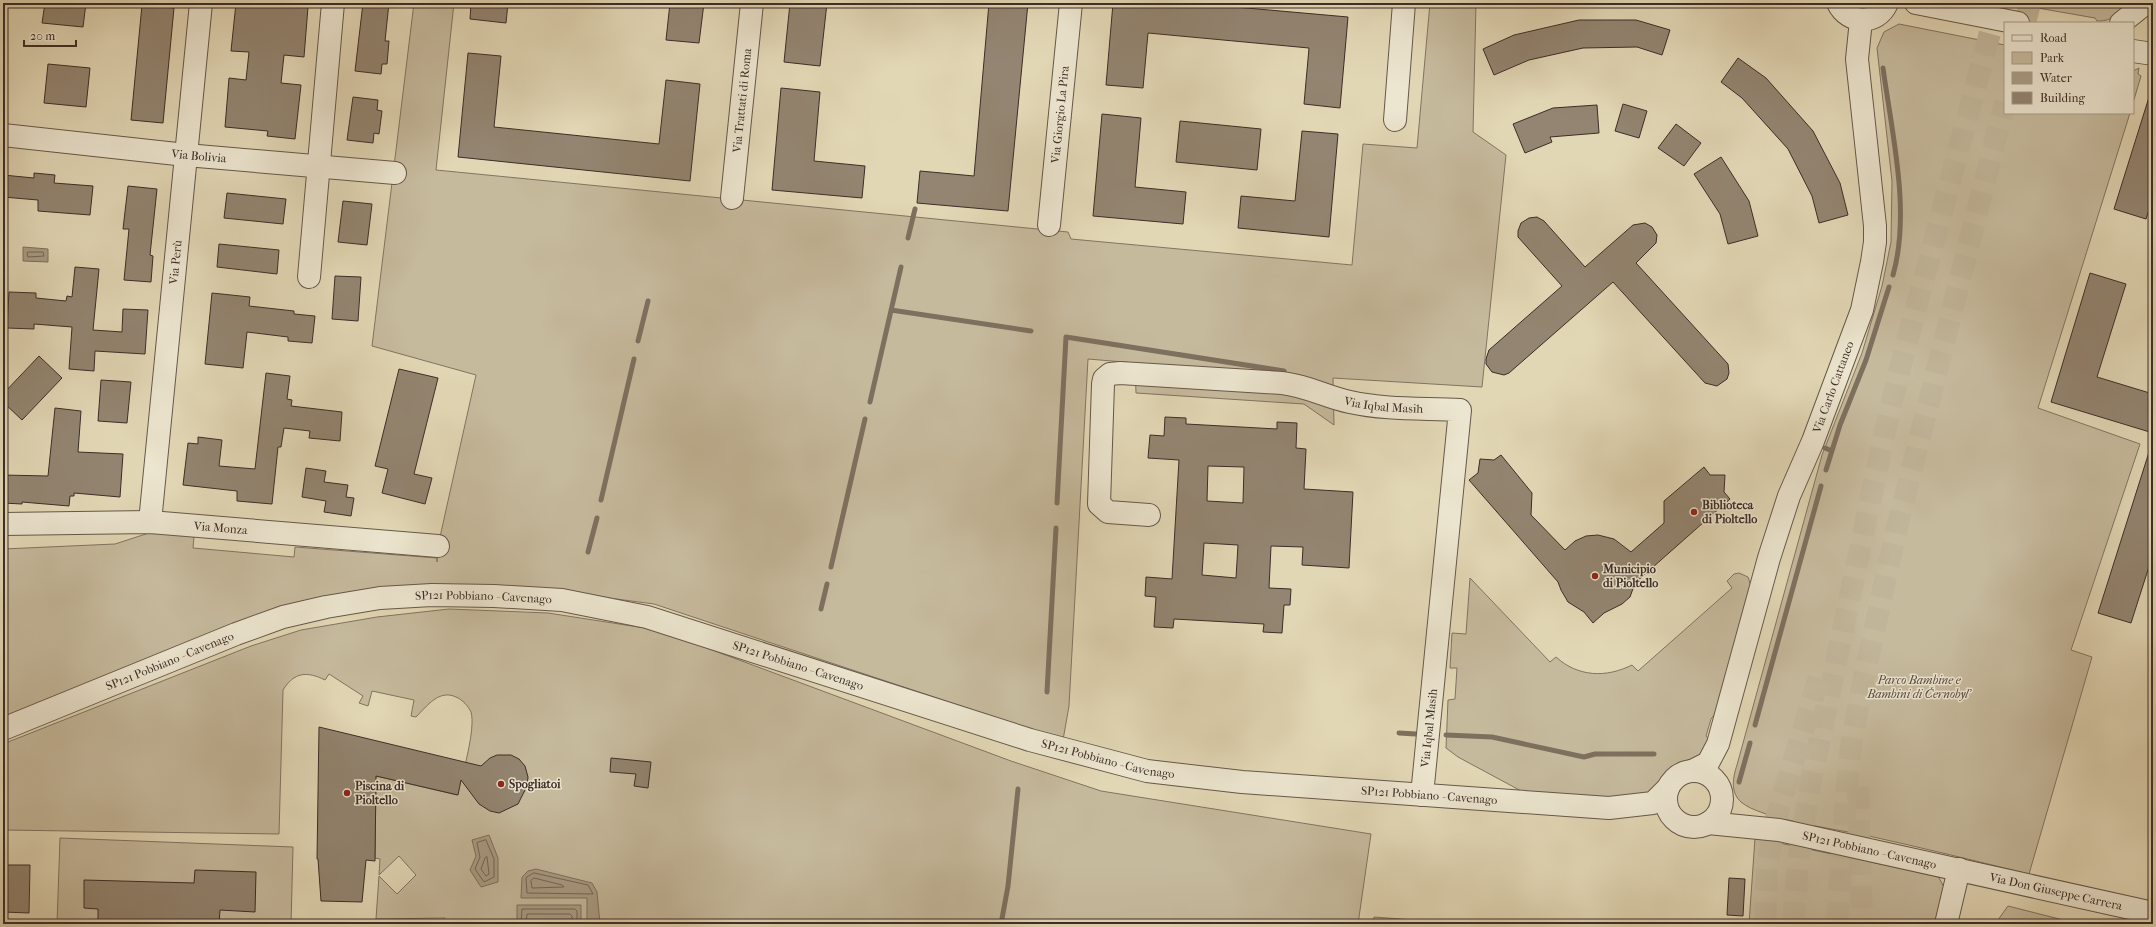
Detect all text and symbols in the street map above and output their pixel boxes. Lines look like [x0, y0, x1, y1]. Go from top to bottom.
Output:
scale bar [24, 22, 76, 48]
legend [2004, 22, 2134, 114]
text: 20 m [30, 29, 55, 43]
text: Road [2040, 31, 2067, 45]
street label: Via Trattati di Roma [730, 47, 754, 154]
text: Park [2040, 51, 2065, 65]
street label: Via Giorgio La Pira [1048, 65, 1072, 165]
text: Water [2039, 71, 2073, 85]
text: Building [2040, 91, 2085, 105]
street label: Via Bolivia [170, 146, 227, 165]
street label: Via Perù [166, 239, 185, 286]
street label: Via Carlo Cattaneo [1809, 339, 1857, 436]
street label: Via Iqbal Masih [1342, 394, 1424, 416]
place label: Biblioteca di Pioltello [1702, 498, 1757, 526]
marker: Biblioteca di Pioltello [1689, 507, 1699, 517]
street label: Via Monza [192, 519, 249, 537]
place label: Municipio di Pioltello [1602, 562, 1658, 590]
marker: Municipio di Pioltello [1590, 571, 1600, 581]
street label: SP121 Pobbiano - Cavenago [415, 588, 552, 606]
street label: SP121 Pobbiano - Cavenago [104, 629, 236, 693]
street label: SP121 Pobbiano - Cavenago [731, 638, 865, 693]
park label: Parco Bambine e Bambini di Černobyl’ [1866, 673, 1972, 701]
street label: Via Iqbal Masih [1418, 688, 1440, 769]
street label: SP121 Pobbiano - Cavenago [1040, 736, 1175, 781]
place label: Spogliatoi [509, 777, 561, 792]
place label: Piscina di Pioltello [355, 779, 405, 807]
marker: Spogliatoi [496, 779, 506, 789]
street label: SP121 Pobbiano - Cavenago [1360, 783, 1498, 807]
marker: Piscina di Pioltello [342, 788, 352, 798]
street label: SP121 Pobbiano - Cavenago [1801, 828, 1938, 872]
street label: Via Don Giuseppe Carrera [1987, 870, 2124, 913]

